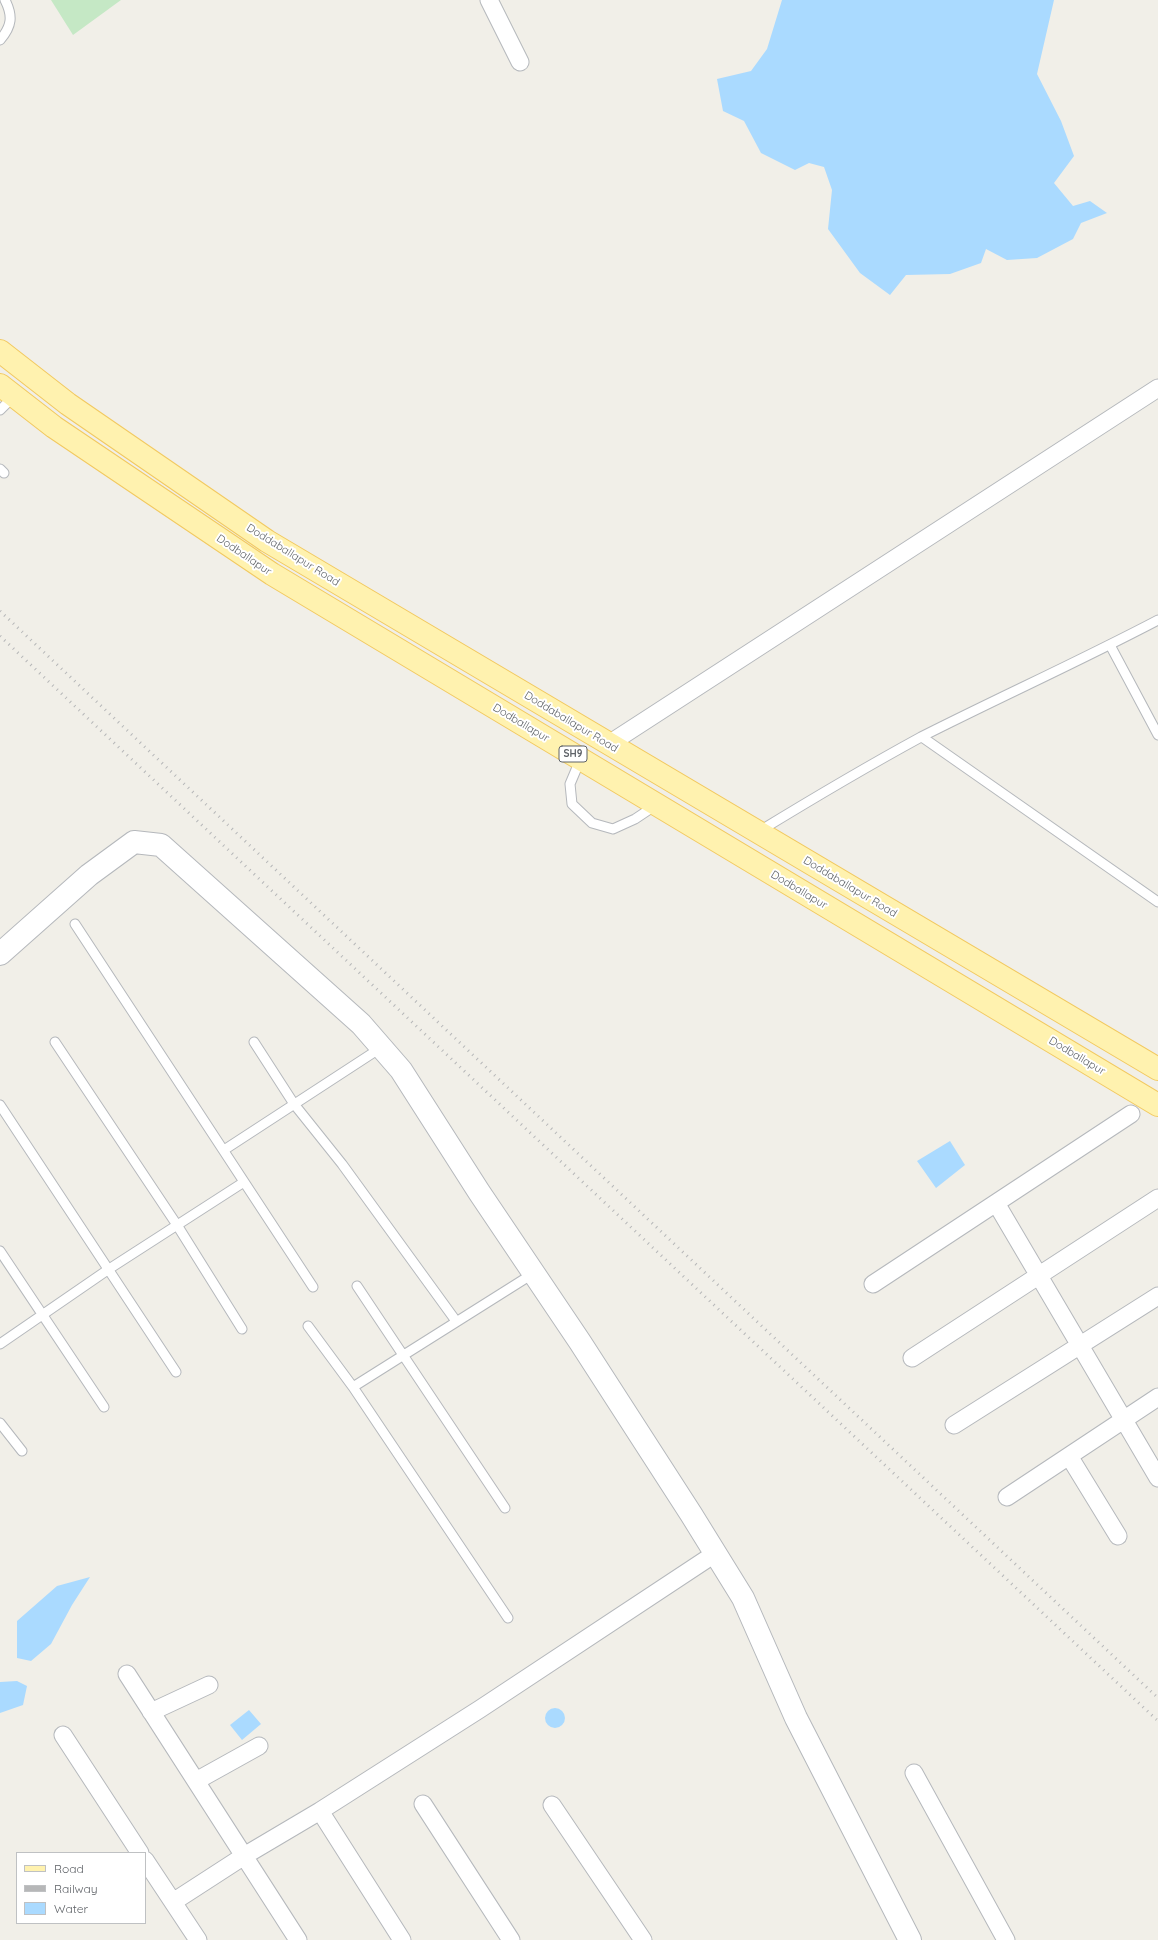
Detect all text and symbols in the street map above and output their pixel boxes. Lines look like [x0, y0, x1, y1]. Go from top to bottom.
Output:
street label: Doddaballapur Road [244, 521, 342, 589]
street label: Dodballapur [214, 532, 274, 578]
street label: Doddaballapur Road [522, 689, 620, 755]
street label: Dodballapur [490, 701, 552, 745]
road number: SH9 [559, 746, 587, 762]
street label: Doddaballapur Road [801, 854, 899, 920]
street label: Dodballapur [768, 868, 830, 912]
street label: Dodballapur [1046, 1034, 1108, 1078]
legend [16, 1852, 146, 1924]
text: Road [54, 1861, 84, 1876]
text: Railway [54, 1881, 98, 1896]
text: Water [54, 1901, 88, 1916]

